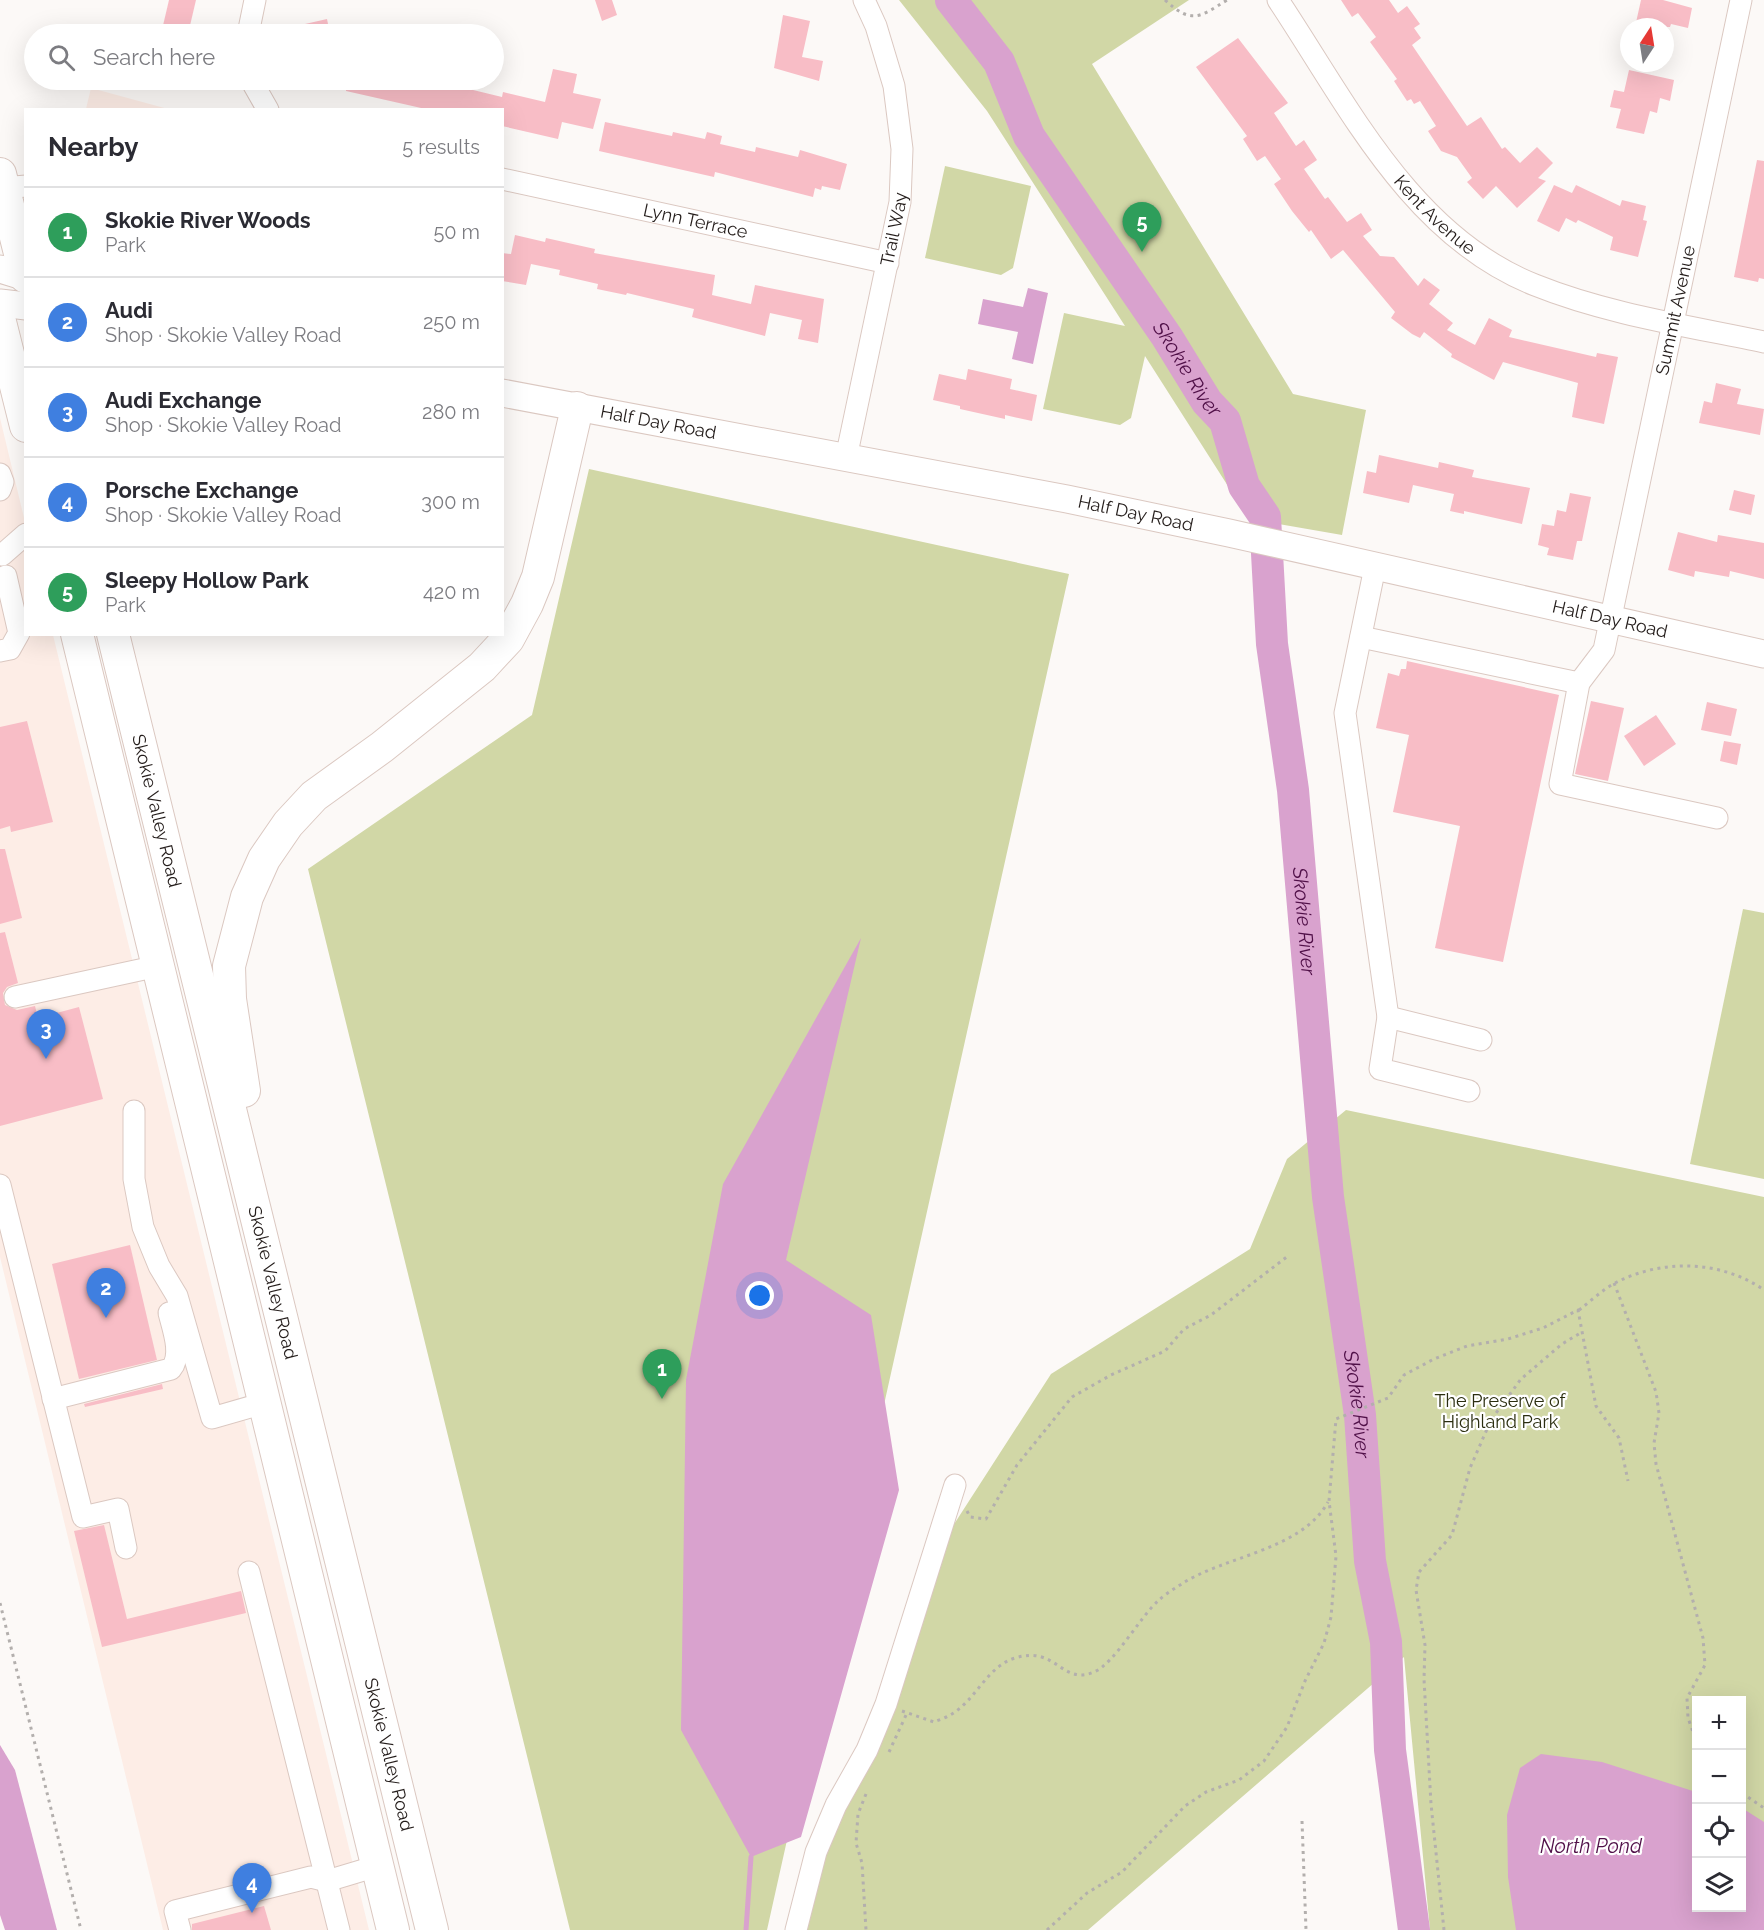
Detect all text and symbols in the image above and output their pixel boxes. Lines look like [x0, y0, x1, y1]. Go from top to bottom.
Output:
north arrow [1620, 18, 1674, 72]
search box [24, 24, 504, 90]
icon: search [45, 41, 78, 74]
text: Search here [93, 44, 215, 70]
text: Nearby [48, 132, 138, 162]
text: 5 results [402, 135, 480, 159]
street label: Kent Avenue [1390, 171, 1480, 259]
street label: Trail Way [876, 192, 910, 268]
street label: Lynn Terrace [641, 199, 750, 242]
pin: 5 [1122, 202, 1162, 252]
text: Skokie River Woods [105, 207, 311, 233]
text: 1 [63, 220, 72, 244]
text: 50 m [433, 220, 480, 244]
text: Park [105, 233, 146, 257]
street label: Summit Avenue [1651, 243, 1699, 377]
text: Audi [105, 297, 153, 323]
text: 2 [62, 310, 73, 334]
text: 250 m [423, 310, 480, 334]
water label: Skokie River [1147, 316, 1227, 423]
text: Shop · Skokie Valley Road [105, 323, 341, 347]
text: Audi Exchange [105, 387, 261, 413]
text: 3 [62, 400, 73, 424]
text: 280 m [422, 400, 480, 424]
street label: Half Day Road [599, 401, 718, 443]
text: Shop · Skokie Valley Road [105, 413, 341, 437]
text: Porsche Exchange [105, 477, 298, 503]
text: 4 [62, 490, 73, 514]
text: 300 m [421, 490, 480, 514]
street label: Half Day Road [1076, 491, 1195, 535]
text: Shop · Skokie Valley Road [105, 503, 341, 527]
text: Sleepy Hollow Park [105, 567, 309, 593]
text: 5 [62, 580, 73, 604]
text: 420 m [423, 580, 480, 604]
text: Park [105, 593, 146, 617]
street label: Half Day Road [1550, 595, 1670, 642]
street label: Skokie Valley Road [128, 732, 186, 889]
water label: Skokie River [1288, 865, 1321, 977]
pin: 3 [26, 1010, 66, 1059]
street label: Skokie Valley Road [244, 1204, 302, 1361]
pin: 2 [86, 1268, 126, 1318]
your location [745, 1281, 774, 1310]
water label: Skokie River [1338, 1347, 1375, 1460]
pin: 1 [642, 1350, 682, 1399]
park label: The Preserve of Highland Park [1435, 1390, 1567, 1432]
street label: Skokie Valley Road [360, 1676, 418, 1833]
map controls [1692, 1696, 1746, 1912]
button: + [1692, 1696, 1746, 1750]
button: − [1692, 1750, 1746, 1804]
button: locate [1692, 1804, 1746, 1858]
water label: North Pond [1540, 1834, 1643, 1858]
button: layers [1692, 1858, 1746, 1912]
pin: 4 [232, 1864, 272, 1913]

